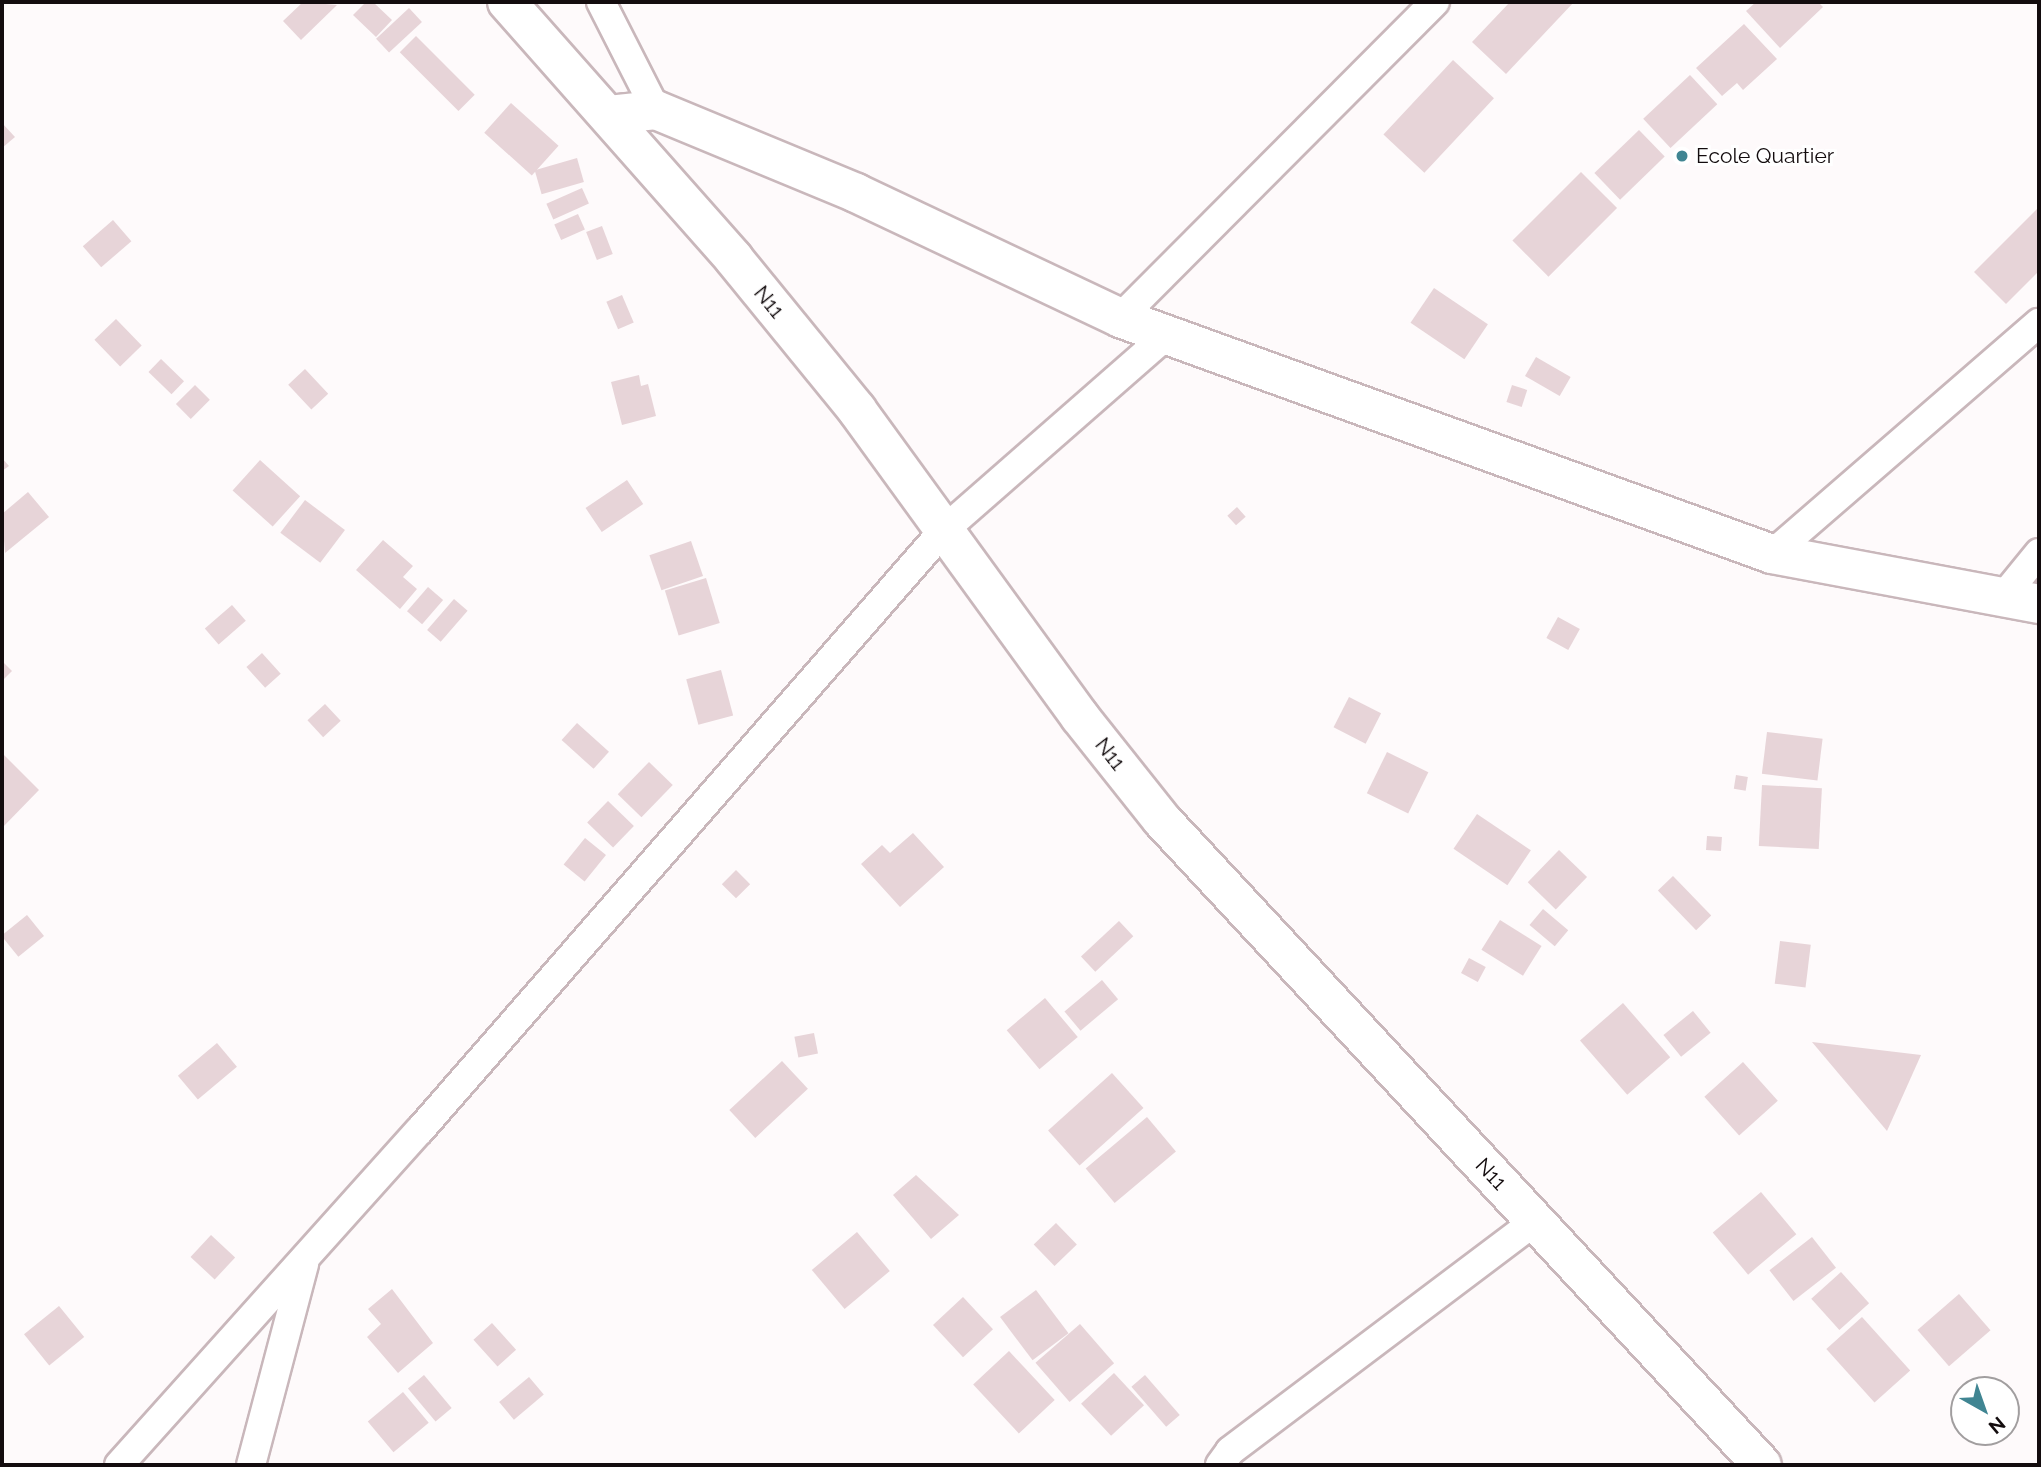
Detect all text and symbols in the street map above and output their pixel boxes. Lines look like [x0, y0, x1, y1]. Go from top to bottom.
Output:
place label: Ecole Quartier [1696, 143, 1834, 169]
marker: Ecole Quartier [1674, 148, 1690, 164]
street label: N11 [748, 281, 790, 323]
street label: N11 [1090, 733, 1130, 775]
street label: N11 [1470, 1153, 1512, 1195]
north arrow [1950, 1376, 2020, 1446]
text: N [1985, 1412, 2010, 1439]

